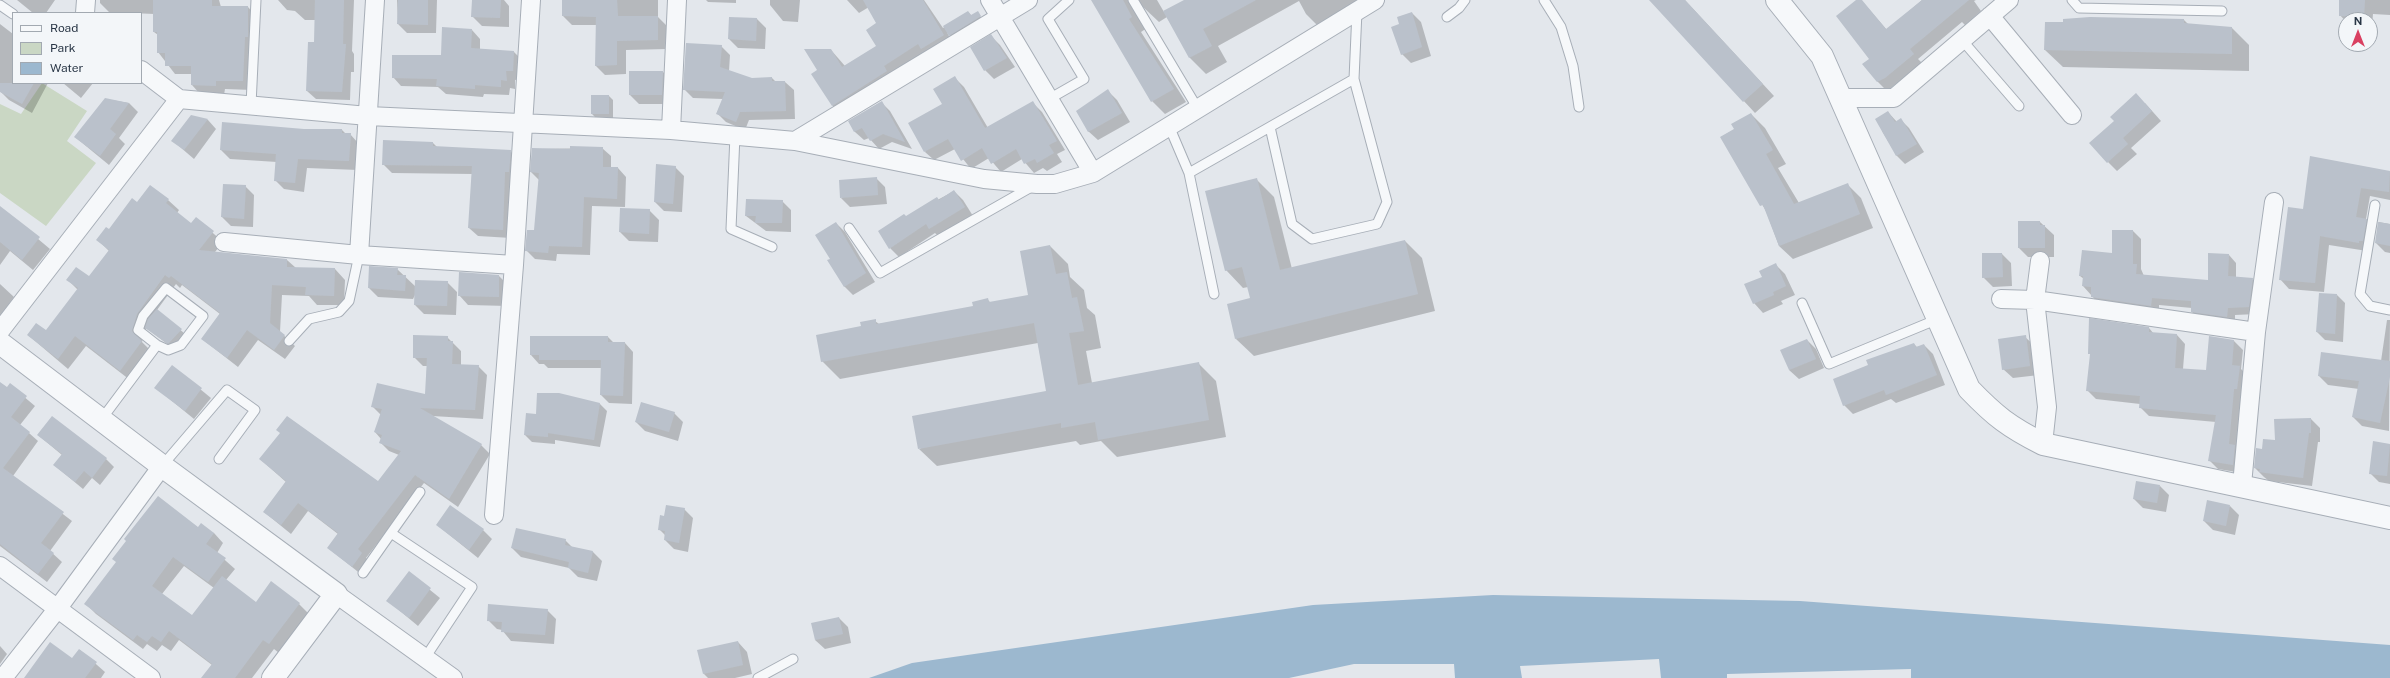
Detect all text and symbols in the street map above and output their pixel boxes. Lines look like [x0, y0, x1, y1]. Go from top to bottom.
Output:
legend [12, 12, 142, 84]
north arrow [2338, 12, 2378, 52]
text: N [2354, 15, 2362, 27]
text: Road [50, 21, 78, 35]
text: Park [50, 41, 76, 55]
text: Water [50, 61, 83, 75]

